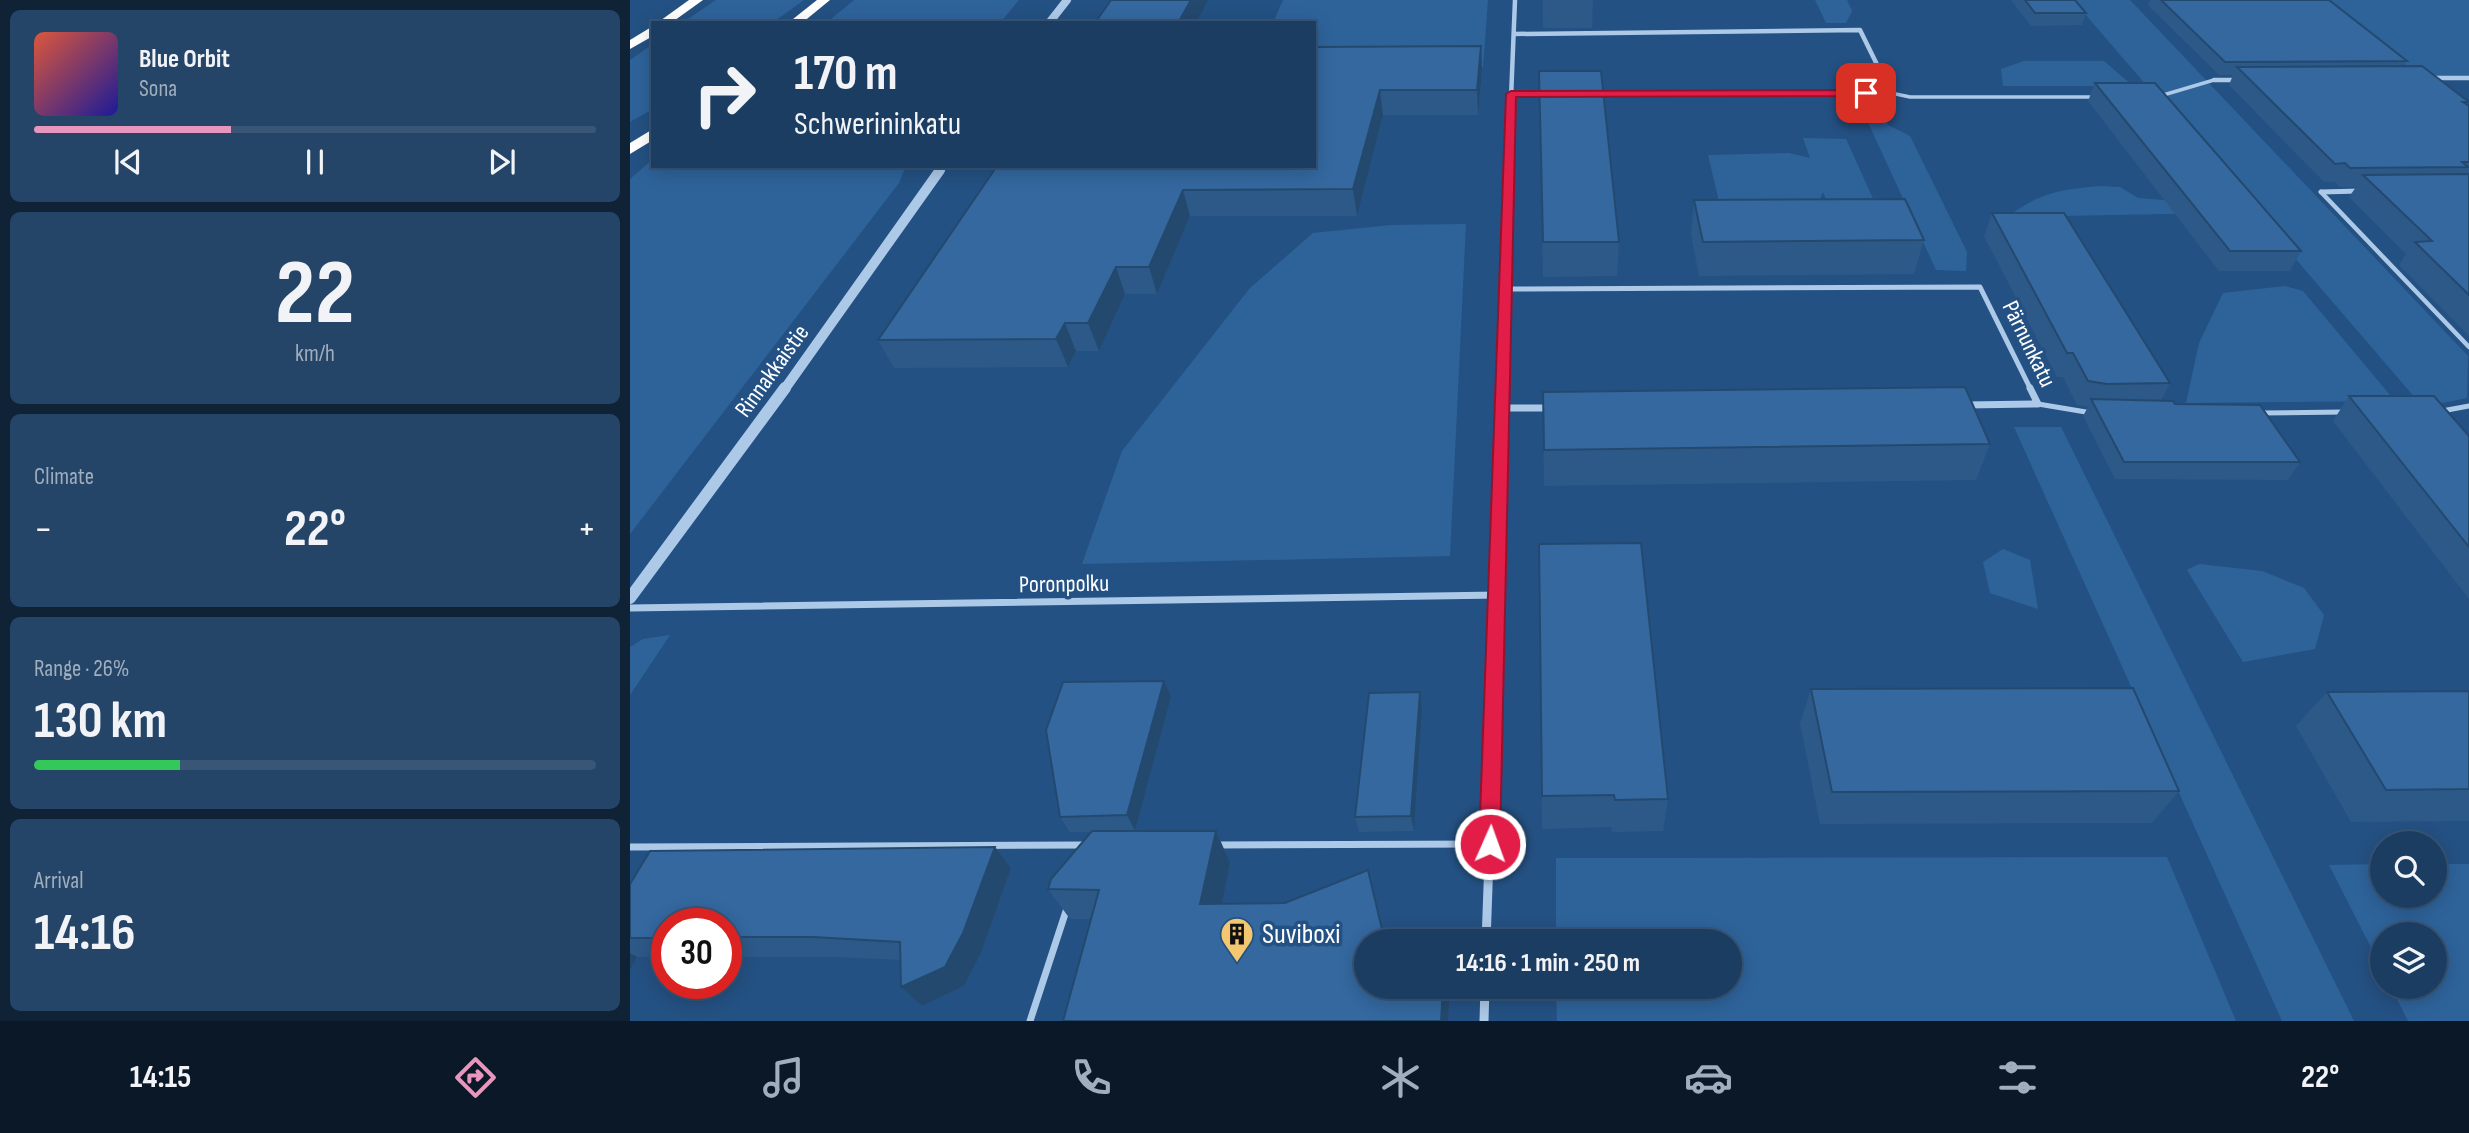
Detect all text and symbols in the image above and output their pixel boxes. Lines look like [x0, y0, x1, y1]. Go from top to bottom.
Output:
text: Blue Orbit [139, 44, 230, 75]
text: 170 m [794, 45, 898, 104]
icon: right [679, 49, 770, 140]
pin [1836, 63, 1896, 123]
icon: arrive [1847, 74, 1885, 112]
text: Sona [139, 75, 177, 103]
text: Schwerininkatu [794, 105, 961, 144]
icon: previous [109, 143, 147, 181]
icon: pause [296, 143, 334, 181]
icon: next [483, 143, 521, 181]
text: 22 [275, 240, 355, 349]
street label: Pärnunkatu [1996, 296, 2062, 392]
street label: Rinnakkaistie [729, 319, 815, 423]
text: km/h [295, 340, 335, 368]
text: Climate [34, 463, 94, 491]
text: 22° [284, 498, 346, 561]
text: − [34, 507, 53, 552]
text: + [577, 507, 596, 552]
street label: Poronpolku [1019, 569, 1109, 599]
text: Range · 26% [34, 655, 129, 683]
text: 130 km [34, 690, 167, 753]
position arrow [1453, 807, 1527, 881]
map controls [2370, 831, 2447, 999]
button: search [2370, 831, 2447, 908]
text: Arrival [34, 867, 83, 895]
text: 14:16 [34, 902, 135, 965]
speed limit sign: 30 [651, 908, 742, 999]
building icon: Suviboxi [1218, 915, 1256, 964]
place label: Suviboxi [1262, 918, 1340, 951]
button: layers [2370, 922, 2447, 999]
text: 14:16 · 1 min · 250 m [1456, 948, 1640, 979]
icon: directions [451, 1053, 500, 1102]
icon: music [759, 1053, 808, 1102]
icon: phone [1067, 1053, 1116, 1102]
icon: climate [1376, 1053, 1425, 1102]
icon: car [1684, 1053, 1733, 1102]
icon: filters [1993, 1053, 2042, 1102]
text: 14:15 [130, 1058, 191, 1097]
text: 22° [2301, 1058, 2339, 1097]

